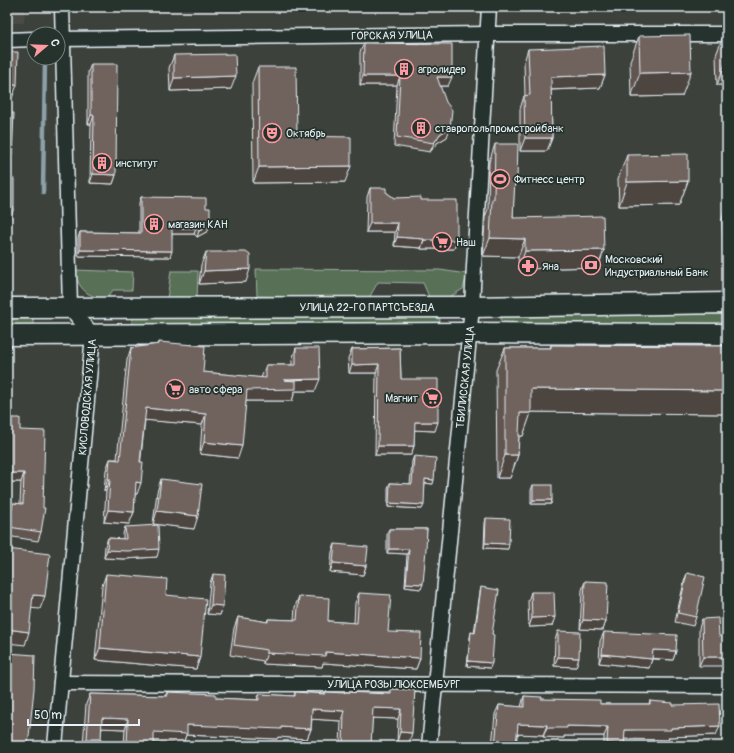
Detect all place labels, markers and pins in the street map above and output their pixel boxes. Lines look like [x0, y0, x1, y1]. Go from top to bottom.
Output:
building icon: агролидер [393, 58, 415, 80]
place label: агролидер [418, 63, 466, 76]
building icon: ставропольпромстройбанк [410, 117, 432, 139]
theatre icon: Октябрь [261, 122, 283, 144]
place label: ставропольпромстройбанк [435, 122, 564, 135]
place label: Октябрь [286, 127, 326, 140]
building icon: институт [91, 152, 113, 174]
place label: институт [116, 157, 158, 170]
sports icon: Фитнесс центр [489, 168, 511, 190]
place label: Фитнесс центр [514, 173, 585, 186]
building icon: магазин КАН [143, 213, 165, 235]
place label: магазин КАН [168, 218, 228, 231]
supermarket icon: Наш [431, 231, 453, 253]
place label: Наш [456, 236, 476, 249]
place label: Московский Индустриальный Банк [605, 253, 709, 279]
bank icon: Московский Индустриальный Банк [580, 254, 602, 276]
pharmacy icon: Яна [517, 255, 539, 277]
place label: Яна [542, 260, 559, 273]
supermarket icon: авто сфера [164, 378, 186, 400]
place label: авто сфера [189, 383, 242, 396]
supermarket icon: Магнит [421, 387, 443, 409]
place label: Магнит [385, 392, 418, 405]

